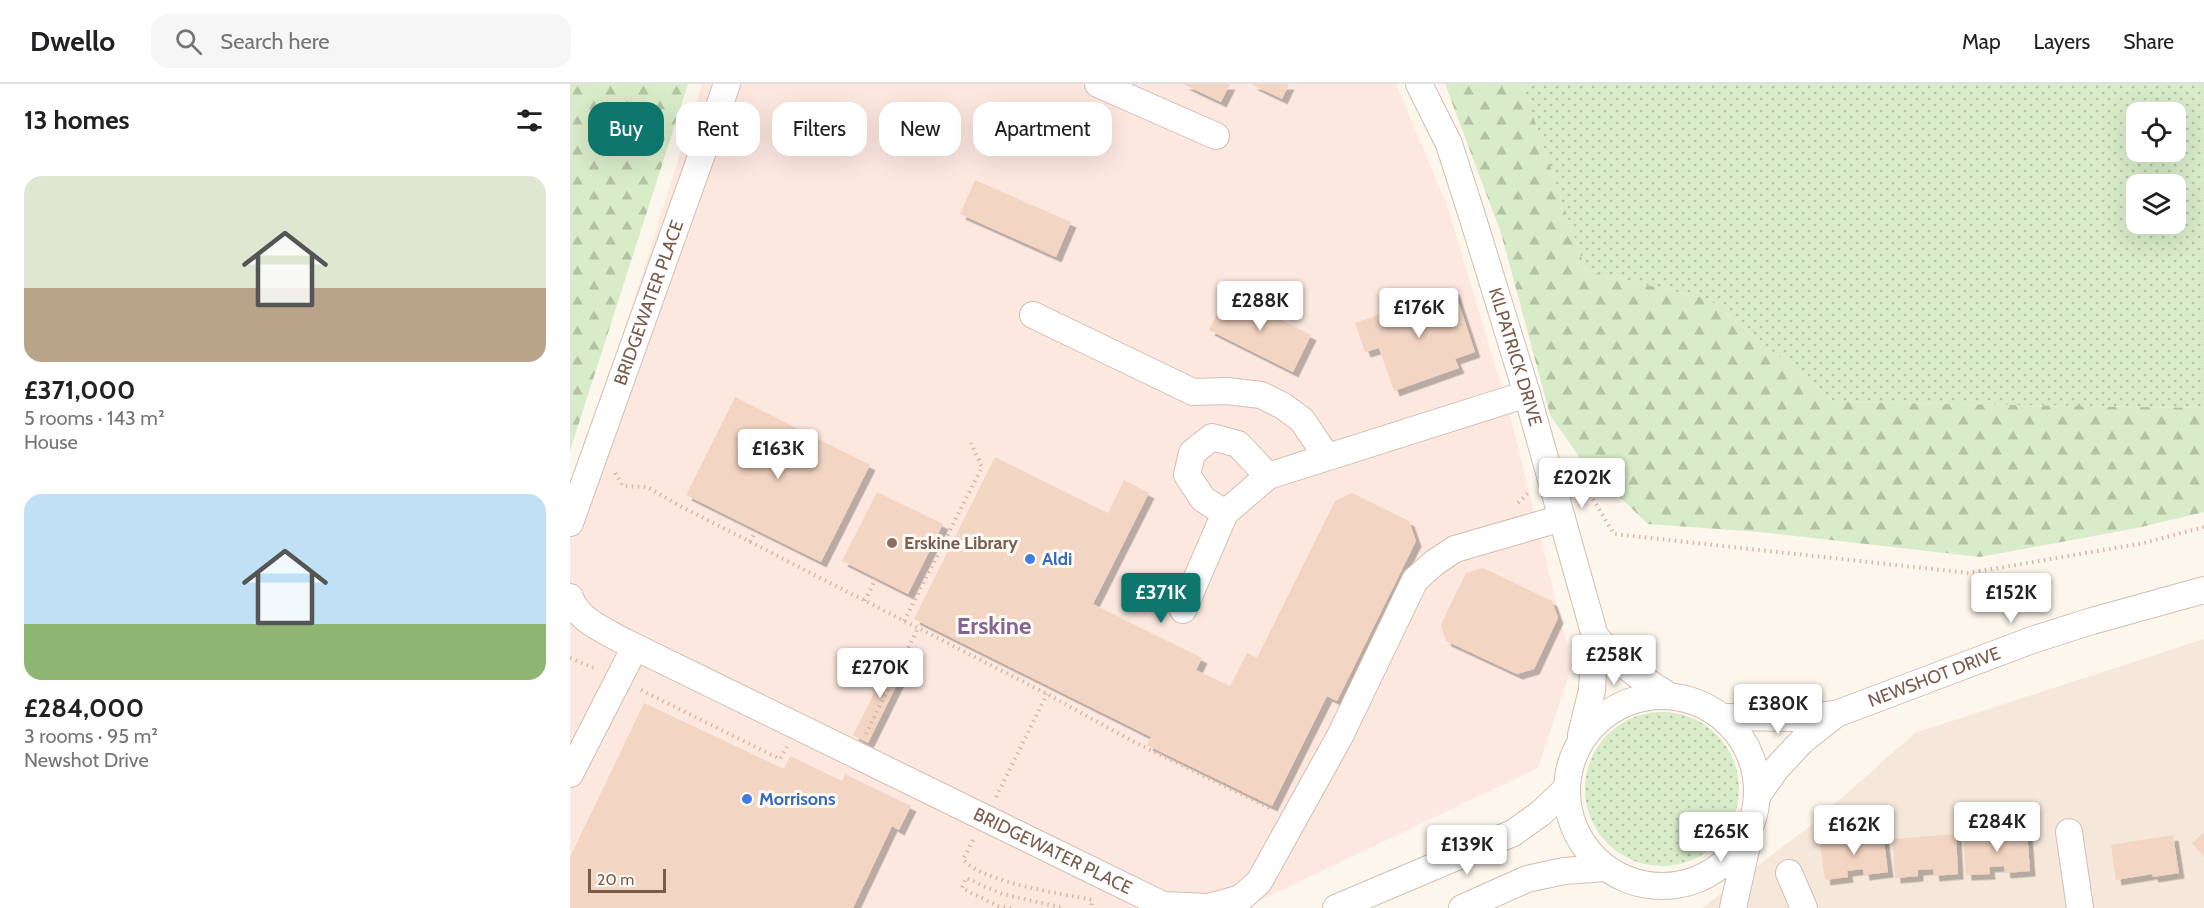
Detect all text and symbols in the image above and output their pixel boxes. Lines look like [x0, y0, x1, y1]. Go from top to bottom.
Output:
search box [151, 14, 571, 68]
text: Dwello [30, 24, 115, 58]
icon: search [172, 25, 205, 58]
text: Search here [220, 28, 330, 55]
text: Map [1962, 29, 2001, 54]
text: Layers [2034, 29, 2090, 54]
text: Share [2123, 29, 2174, 54]
chip: Buy [588, 102, 664, 156]
chip: Rent [676, 102, 760, 156]
chip: Filters [772, 102, 867, 156]
chip: New [879, 102, 961, 156]
chip: Apartment [973, 102, 1112, 156]
map controls [2126, 102, 2186, 234]
button: locate [2126, 102, 2186, 162]
text: 13 homes [24, 104, 130, 136]
icon: filters [513, 104, 546, 137]
button: layers [2126, 174, 2186, 234]
icon: home [231, 215, 339, 323]
street label: BRIDGEWATER PLACE [609, 217, 688, 388]
pin: £288K [1218, 281, 1302, 332]
street label: KILPATRICK DRIVE [1484, 285, 1546, 429]
text: £288K [1231, 288, 1289, 312]
pin: £176K [1377, 288, 1461, 339]
text: £176K [1393, 295, 1445, 319]
text: £371,000 [24, 374, 135, 406]
text: 5 rooms · 143 m² [24, 406, 165, 430]
pin: £163K [736, 429, 820, 480]
text: House [24, 430, 78, 454]
text: £163K [752, 436, 804, 460]
pin: £202K [1540, 458, 1624, 509]
text: £202K [1553, 465, 1611, 489]
place label: Erskine Library [904, 532, 1018, 554]
icon: home [231, 533, 339, 641]
marker: Erskine Library [885, 536, 899, 550]
place label: Aldi [1042, 548, 1072, 570]
marker: Aldi [1023, 552, 1037, 566]
pin: £371K [1119, 573, 1203, 624]
pin: £152K [1969, 573, 2053, 624]
text: £371K [1135, 580, 1187, 604]
text: £152K [1985, 580, 2037, 604]
district label: Erskine [957, 611, 1031, 640]
pin: £258K [1572, 635, 1656, 686]
text: £258K [1586, 642, 1642, 666]
street label: NEWSHOT DRIVE [1865, 642, 2003, 712]
pin: £270K [838, 648, 922, 699]
text: £270K [851, 655, 909, 679]
pin: £380K [1736, 684, 1820, 735]
text: £380K [1748, 691, 1808, 715]
text: £284,000 [24, 692, 144, 724]
text: 3 rooms · 95 m² [24, 724, 158, 748]
text: Newshot Drive [24, 748, 149, 772]
place label: Morrisons [759, 788, 836, 810]
marker: Morrisons [740, 792, 754, 806]
pin: £284K [1955, 802, 2039, 853]
street label: BRIDGEWATER PLACE [970, 803, 1136, 899]
pin: £162K [1812, 805, 1896, 856]
text: £284K [1968, 809, 2026, 833]
pin: £265K [1679, 812, 1763, 863]
text: £162K [1828, 812, 1880, 836]
text: £265K [1693, 819, 1749, 843]
pin: £139K [1425, 825, 1509, 876]
text: £139K [1441, 832, 1493, 856]
scale bar [588, 866, 666, 894]
text: 20 m [597, 870, 634, 889]

